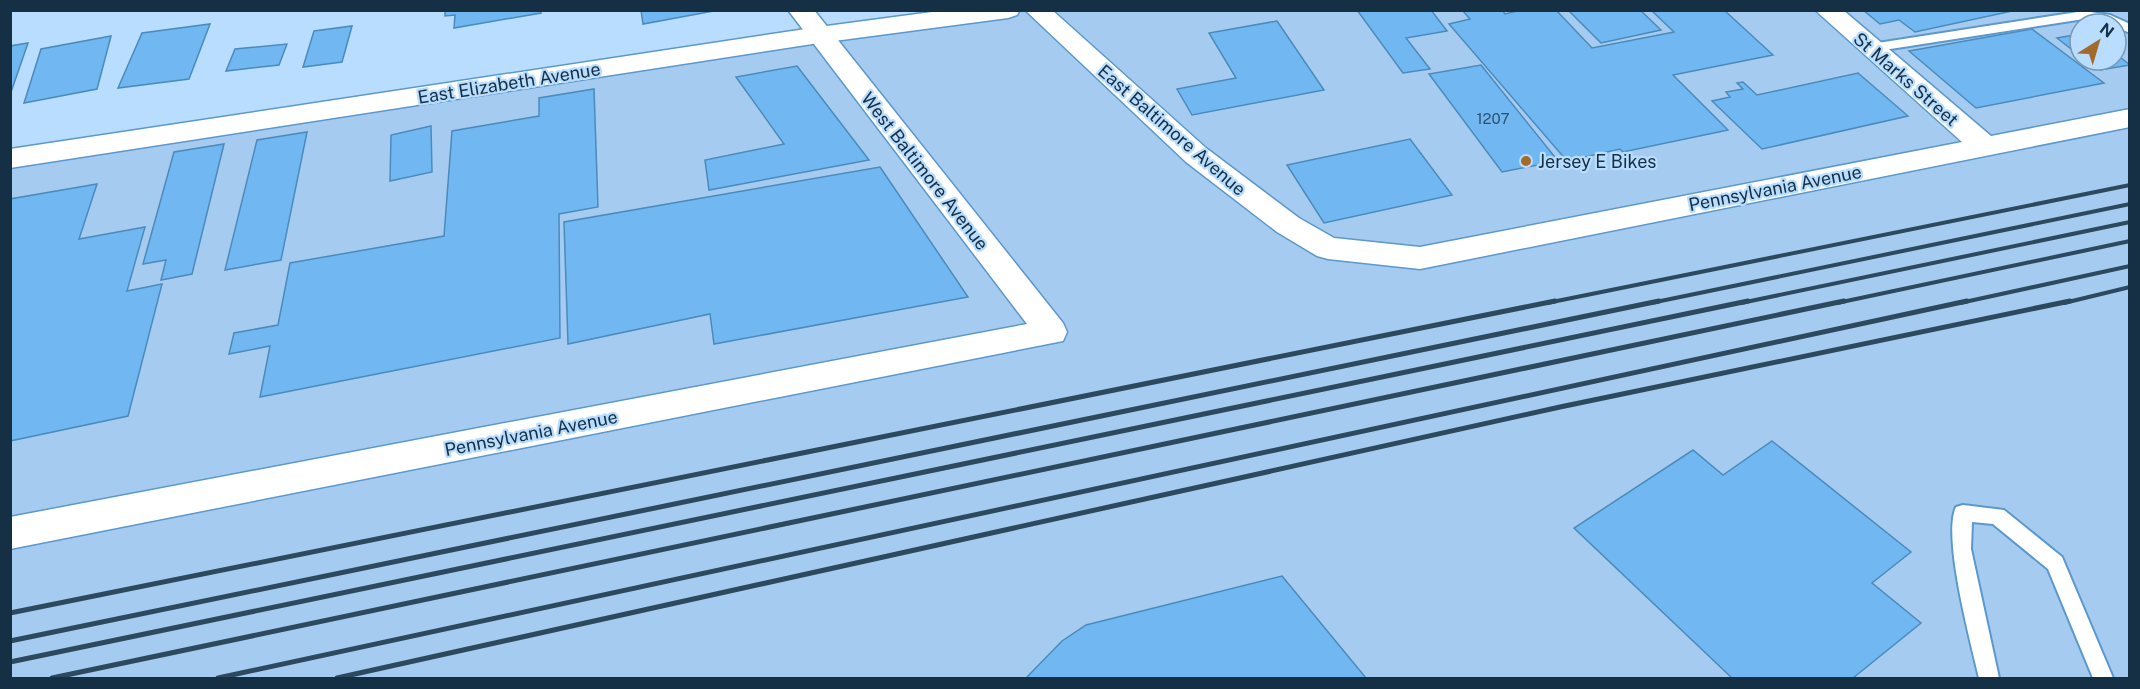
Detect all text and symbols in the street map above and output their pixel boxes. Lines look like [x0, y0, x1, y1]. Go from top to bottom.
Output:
north arrow [2068, 12, 2128, 72]
text: N [2096, 19, 2117, 42]
street label: St Marks Street [1849, 28, 1963, 130]
street label: East Elizabeth Avenue [416, 58, 602, 108]
street label: East Baltimore Avenue [1094, 60, 1250, 200]
street label: West Baltimore Avenue [857, 88, 993, 254]
house number: 1207 [1477, 110, 1509, 127]
place label: Jersey E Bikes [1538, 151, 1656, 172]
marker: Jersey E Bikes [1519, 154, 1533, 168]
street label: Pennsylvania Avenue [1687, 161, 1863, 215]
street label: Pennsylvania Avenue [443, 406, 619, 460]

